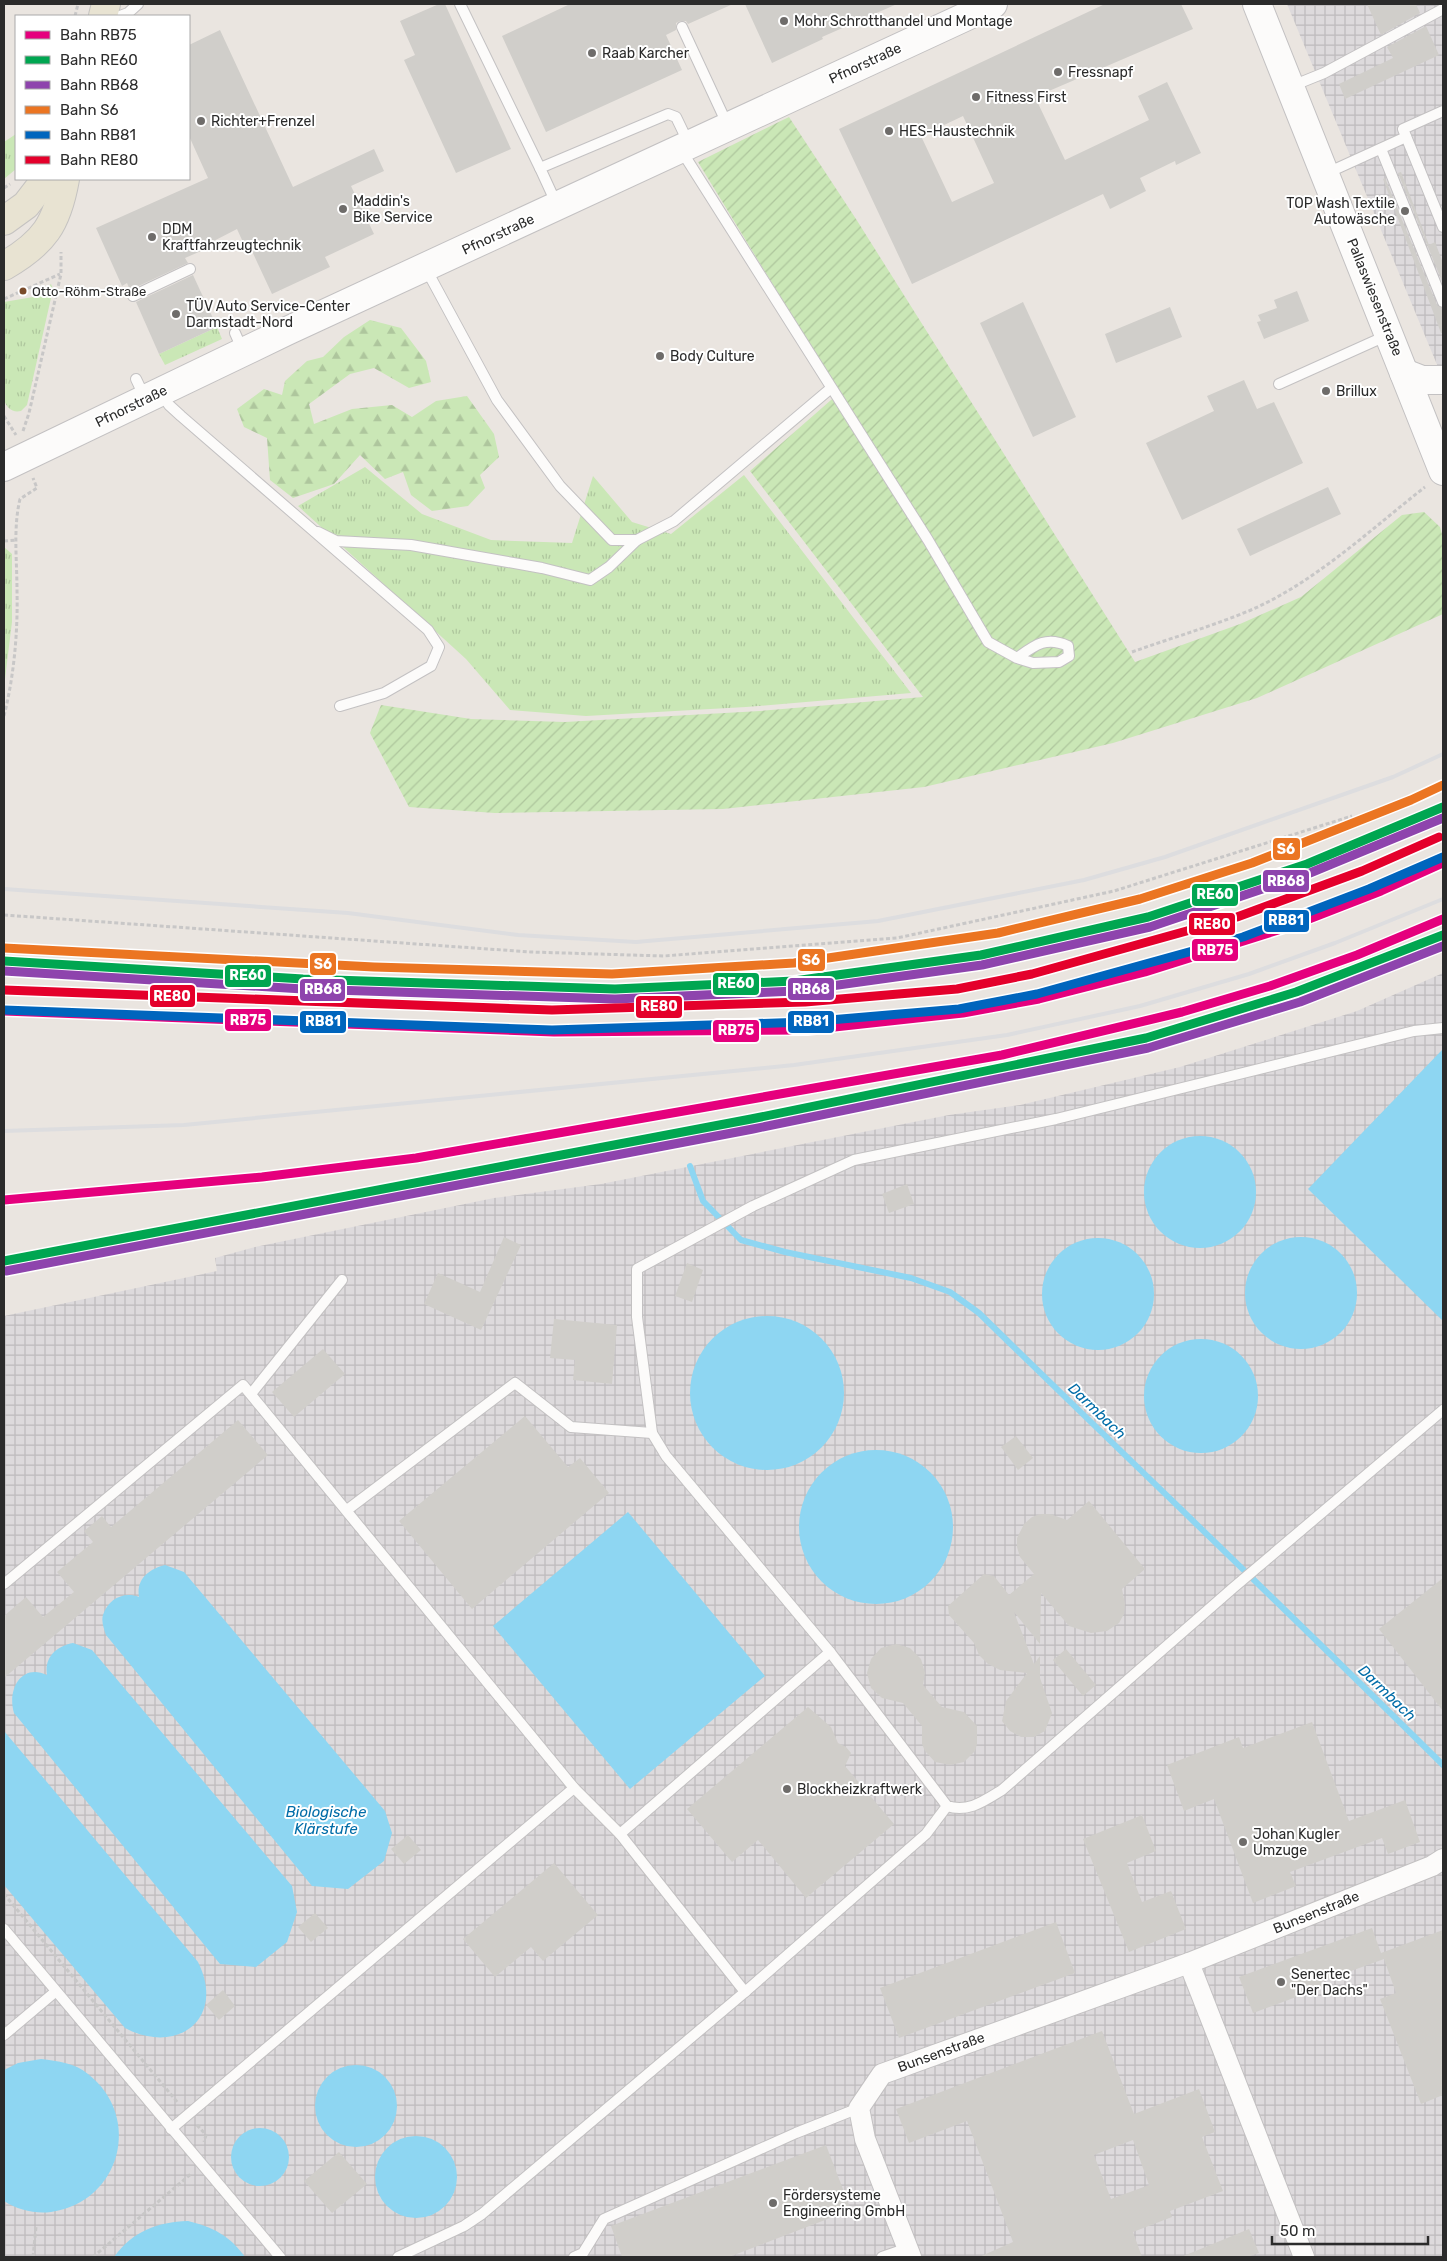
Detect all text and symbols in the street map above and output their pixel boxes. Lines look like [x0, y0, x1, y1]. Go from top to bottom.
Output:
place label: Mohr Schrotthandel und Montage [794, 13, 1013, 30]
legend [15, 15, 190, 180]
marker: Mohr Schrotthandel und Montage [778, 15, 790, 27]
text: Bahn RB75 [60, 26, 137, 44]
street label: Pfnorstraße [826, 39, 904, 88]
place label: Raab Karcher [602, 45, 690, 62]
marker: Raab Karcher [586, 47, 598, 59]
text: Bahn RE60 [60, 51, 138, 69]
place label: Fressnapf [1068, 64, 1134, 81]
marker: Fressnapf [1052, 66, 1064, 78]
text: Bahn RB68 [60, 76, 139, 94]
place label: Fitness First [986, 89, 1067, 106]
marker: Fitness First [970, 91, 982, 103]
text: Bahn S6 [60, 101, 119, 119]
place label: Richter+Frenzel [211, 113, 315, 130]
marker: Richter+Frenzel [195, 115, 207, 127]
place label: HES-Haustechnik [899, 123, 1015, 140]
marker: HES-Haustechnik [883, 125, 895, 137]
text: Bahn RB81 [60, 126, 136, 144]
text: Bahn RE80 [60, 151, 138, 169]
place label: Maddin's Bike Service [353, 193, 433, 226]
place label: TOP Wash Textile Autowäsche [1286, 195, 1395, 228]
marker: Maddin's Bike Service [337, 203, 349, 215]
marker: TOP Wash Textile Autowäsche [1399, 205, 1411, 217]
street label: Pfnorstraße [459, 210, 537, 259]
place label: DDM Kraftfahrzeugtechnik [162, 221, 302, 254]
marker: DDM Kraftfahrzeugtechnik [146, 231, 158, 243]
street label: Pallaswiesenstraße [1343, 236, 1406, 359]
place label: Otto-Röhm-Straße [32, 284, 146, 299]
marker: Otto-Röhm-Straße [18, 286, 28, 296]
place label: TÜV Auto Service-Center Darmstadt-Nord [186, 298, 351, 331]
marker: TÜV Auto Service-Center Darmstadt-Nord [170, 308, 182, 320]
place label: Body Culture [670, 348, 755, 365]
marker: Body Culture [654, 350, 666, 362]
street label: Pfnorstraße [93, 382, 170, 431]
place label: Brillux [1336, 383, 1377, 400]
marker: Brillux [1320, 385, 1332, 397]
line badge: S6 [1272, 837, 1301, 861]
text: S6 [1277, 841, 1295, 858]
line badge: RB68 [1262, 869, 1310, 893]
text: RB68 [1267, 873, 1305, 890]
line badge: RE60 [1191, 883, 1239, 907]
text: RE60 [1196, 886, 1234, 903]
line badge: RB81 [1263, 909, 1310, 933]
line badge: RE80 [1188, 912, 1236, 936]
text: RB81 [1268, 912, 1304, 929]
text: RE80 [1193, 916, 1231, 933]
line badge: RB75 [1191, 938, 1239, 962]
text: RB75 [1197, 942, 1233, 959]
line badge: S6 [797, 948, 826, 972]
line badge: S6 [309, 952, 337, 976]
text: S6 [802, 952, 820, 969]
text: S6 [314, 956, 332, 973]
line badge: RE60 [224, 964, 272, 988]
text: RE60 [229, 967, 267, 984]
line badge: RE60 [712, 972, 760, 996]
text: RE60 [717, 975, 755, 992]
line badge: RB68 [787, 977, 835, 1001]
line badge: RB68 [299, 978, 346, 1002]
text: RB68 [304, 981, 342, 998]
text: RB68 [792, 981, 830, 998]
line badge: RE80 [149, 984, 196, 1008]
text: RE80 [153, 988, 191, 1005]
line badge: RE80 [635, 995, 683, 1019]
text: RE80 [640, 998, 678, 1015]
line badge: RB75 [224, 1008, 272, 1032]
line badge: RB81 [299, 1010, 347, 1034]
line badge: RB81 [787, 1010, 835, 1034]
text: RB75 [230, 1012, 266, 1029]
text: RB81 [305, 1013, 341, 1030]
text: RB81 [793, 1013, 829, 1030]
line badge: RB75 [712, 1019, 760, 1043]
text: RB75 [718, 1022, 754, 1039]
water label: Darmbach [1064, 1379, 1130, 1443]
water label: Darmbach [1354, 1661, 1420, 1725]
place label: Blockheizkraftwerk [797, 1781, 923, 1798]
marker: Blockheizkraftwerk [781, 1783, 793, 1795]
water label: Biologische Klärstufe [286, 1803, 367, 1838]
place label: Johan Kugler Umzuge [1253, 1826, 1340, 1859]
marker: Johan Kugler Umzuge [1237, 1836, 1249, 1848]
street label: Bunsenstraße [1271, 1887, 1362, 1937]
place label: Senertec "Der Dachs" [1291, 1966, 1368, 1999]
marker: Senertec "Der Dachs" [1275, 1976, 1287, 1988]
street label: Bunsenstraße [895, 2029, 987, 2076]
place label: Fördersysteme Engineering GmbH [783, 2187, 905, 2220]
marker: Fördersysteme Engineering GmbH [767, 2197, 779, 2209]
scale bar [1272, 2214, 1428, 2246]
text: 50 m [1280, 2222, 1315, 2240]

